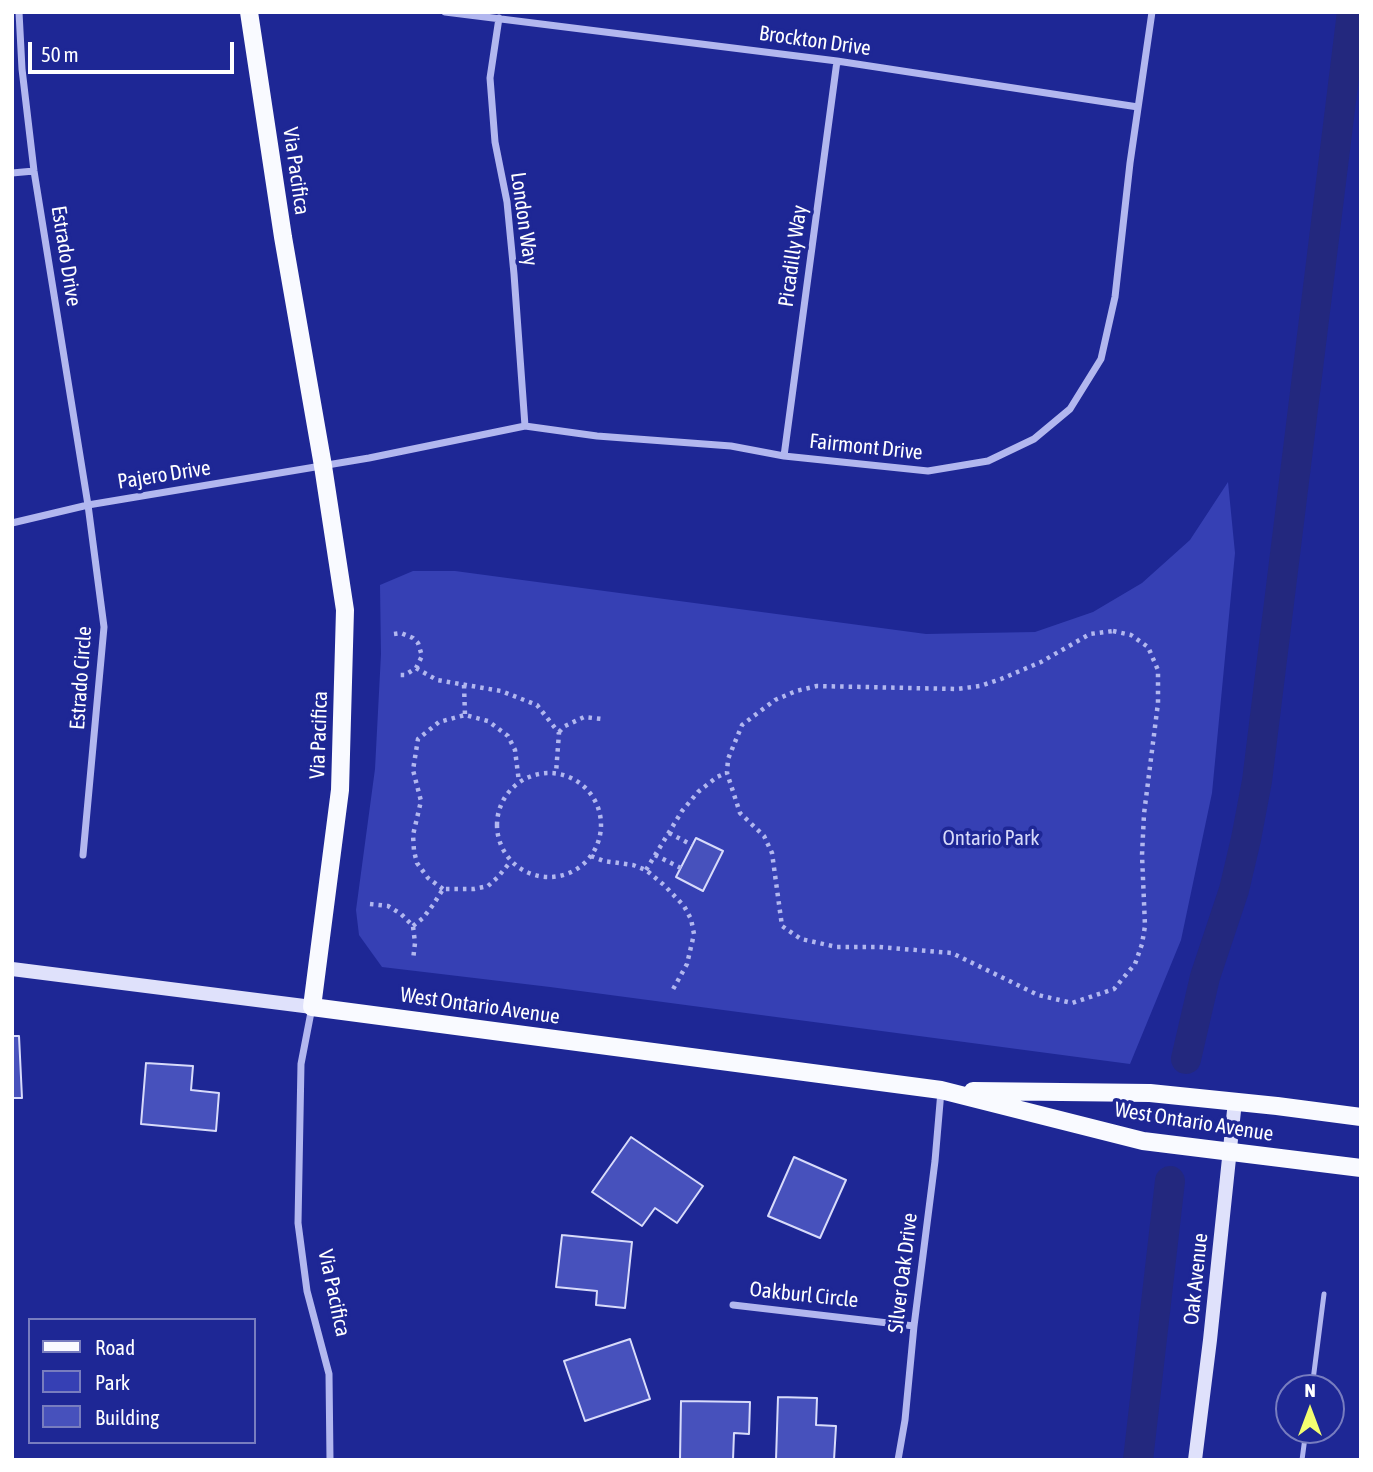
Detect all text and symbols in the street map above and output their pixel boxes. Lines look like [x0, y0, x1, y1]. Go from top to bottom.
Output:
street label: Brockton Drive [758, 21, 872, 61]
scale bar [32, 28, 238, 72]
text: 50 m [41, 42, 79, 66]
street label: Via Pacifica [277, 126, 315, 216]
street label: London Way [505, 171, 543, 267]
street label: Estrado Drive [46, 204, 86, 308]
street label: Picadilly Way [773, 204, 813, 308]
street label: Fairmont Drive [808, 429, 924, 465]
street label: Pajero Drive [116, 455, 212, 495]
street label: Estrado Circle [65, 625, 97, 731]
street label: Via Pacifica [305, 691, 333, 779]
park label: Ontario Park [942, 825, 1040, 851]
street label: West Ontario Avenue [399, 982, 561, 1030]
street label: West Ontario Avenue [1113, 1097, 1275, 1147]
street label: Silver Oak Drive [883, 1211, 923, 1335]
street label: Oak Avenue [1179, 1232, 1213, 1326]
street label: Via Pacifica [313, 1247, 355, 1339]
street label: Oakburl Circle [748, 1277, 860, 1313]
legend [28, 1318, 256, 1444]
text: Road [95, 1335, 135, 1359]
text: Park [95, 1370, 130, 1394]
north arrow [1275, 1374, 1345, 1444]
text: N [1304, 1379, 1316, 1401]
text: Building [95, 1405, 159, 1429]

